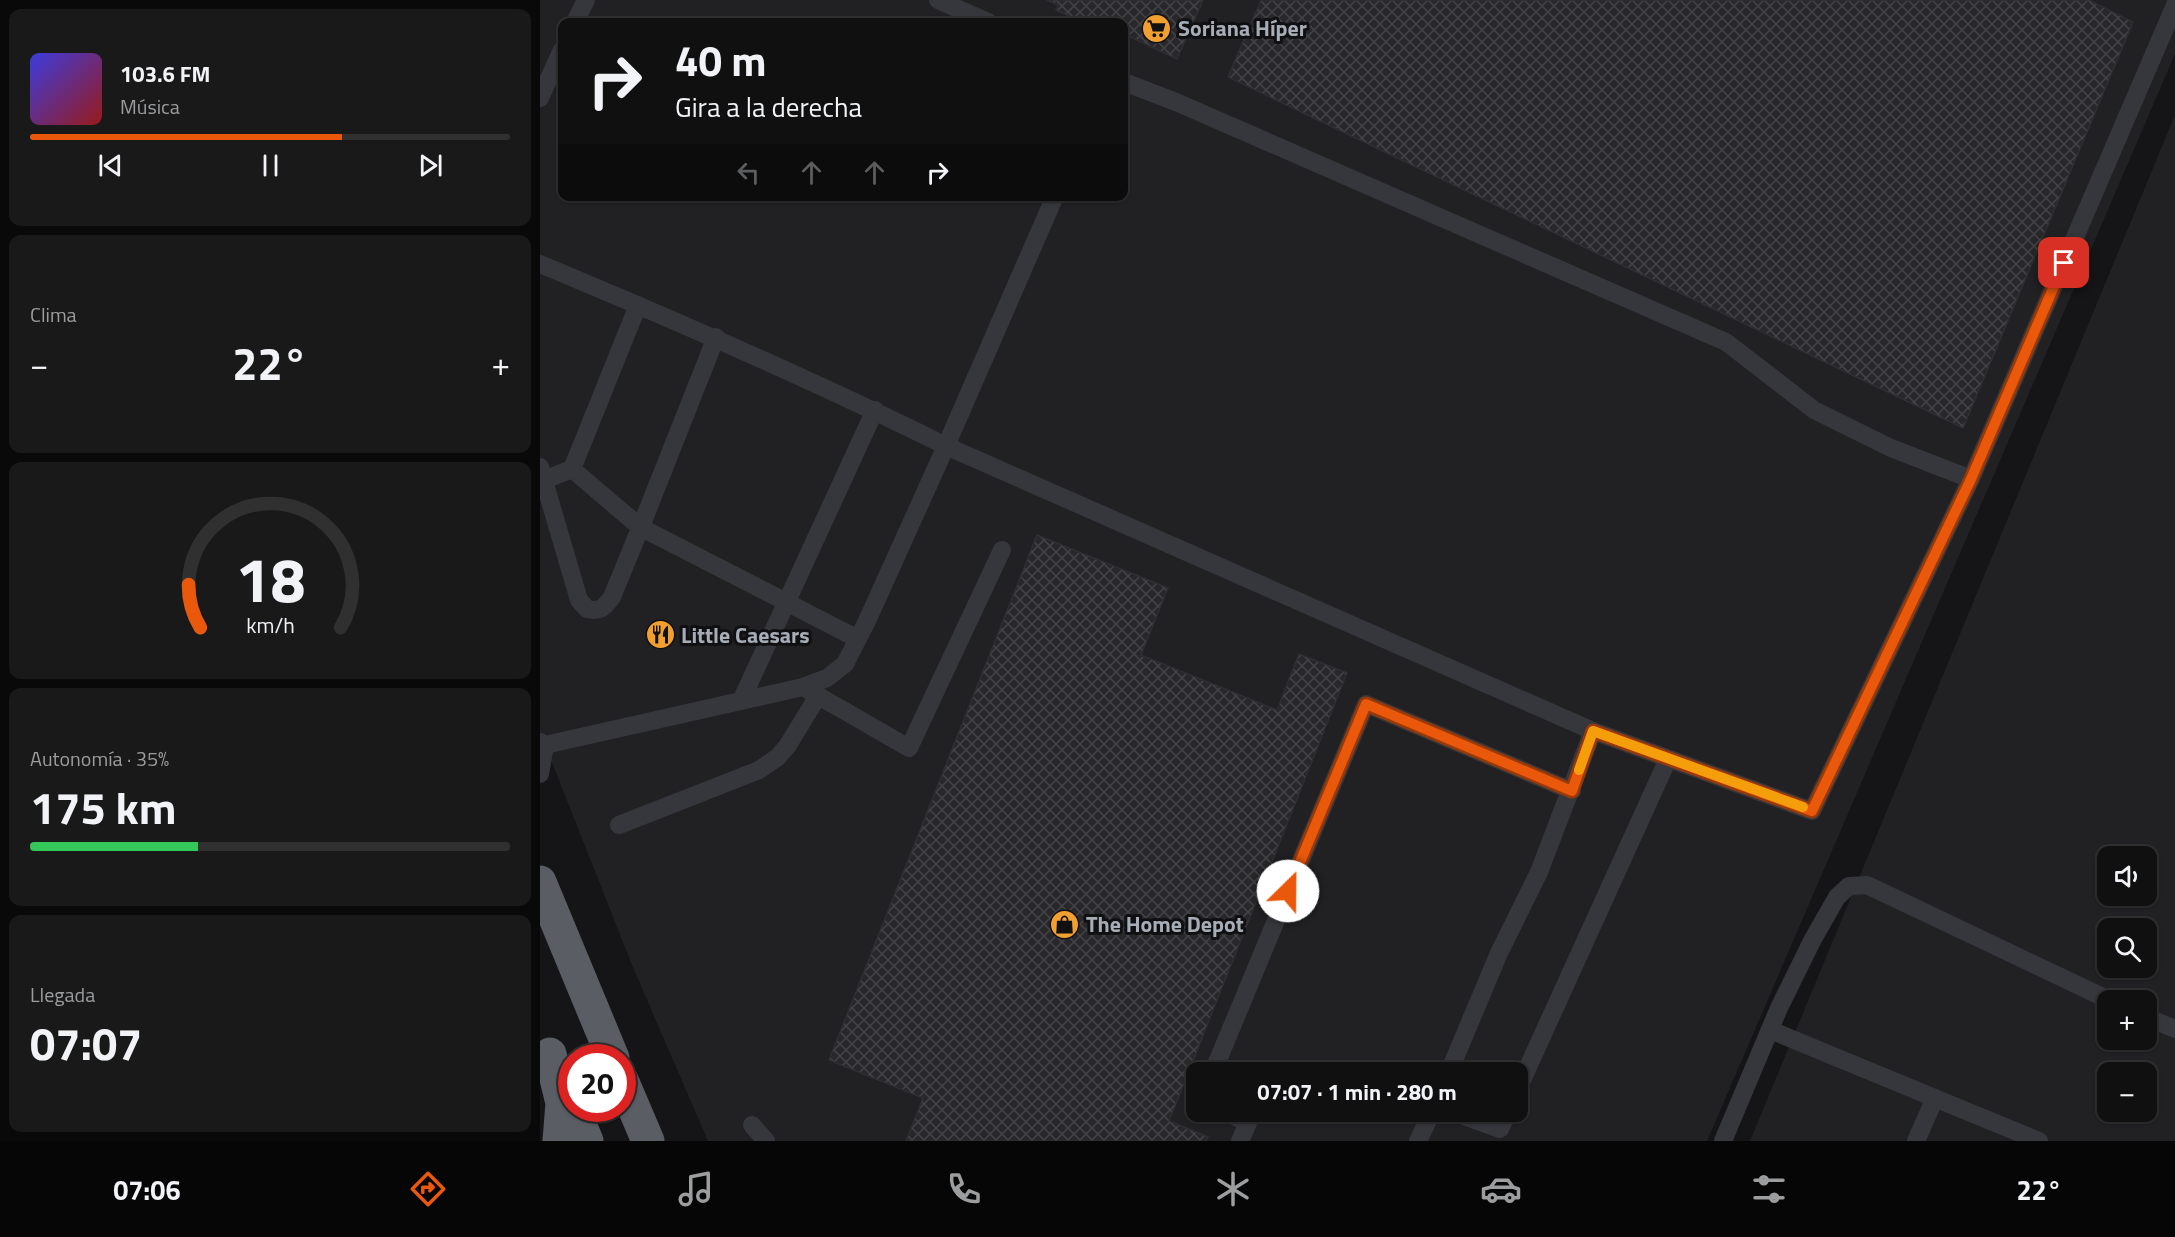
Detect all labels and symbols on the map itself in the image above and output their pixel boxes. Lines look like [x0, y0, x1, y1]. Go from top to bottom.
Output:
place label: Soriana Híper [1178, 11, 1307, 45]
supermarket icon: Soriana Híper [1141, 12, 1173, 44]
pin [2038, 237, 2089, 288]
place label: Little Caesars [681, 618, 810, 652]
restaurant icon: Little Caesars [644, 619, 676, 651]
position arrow [1256, 859, 1320, 923]
place label: The Home Depot [1086, 907, 1244, 941]
shop icon: The Home Depot [1049, 908, 1081, 940]
speed limit sign: 20 [558, 1044, 636, 1122]

